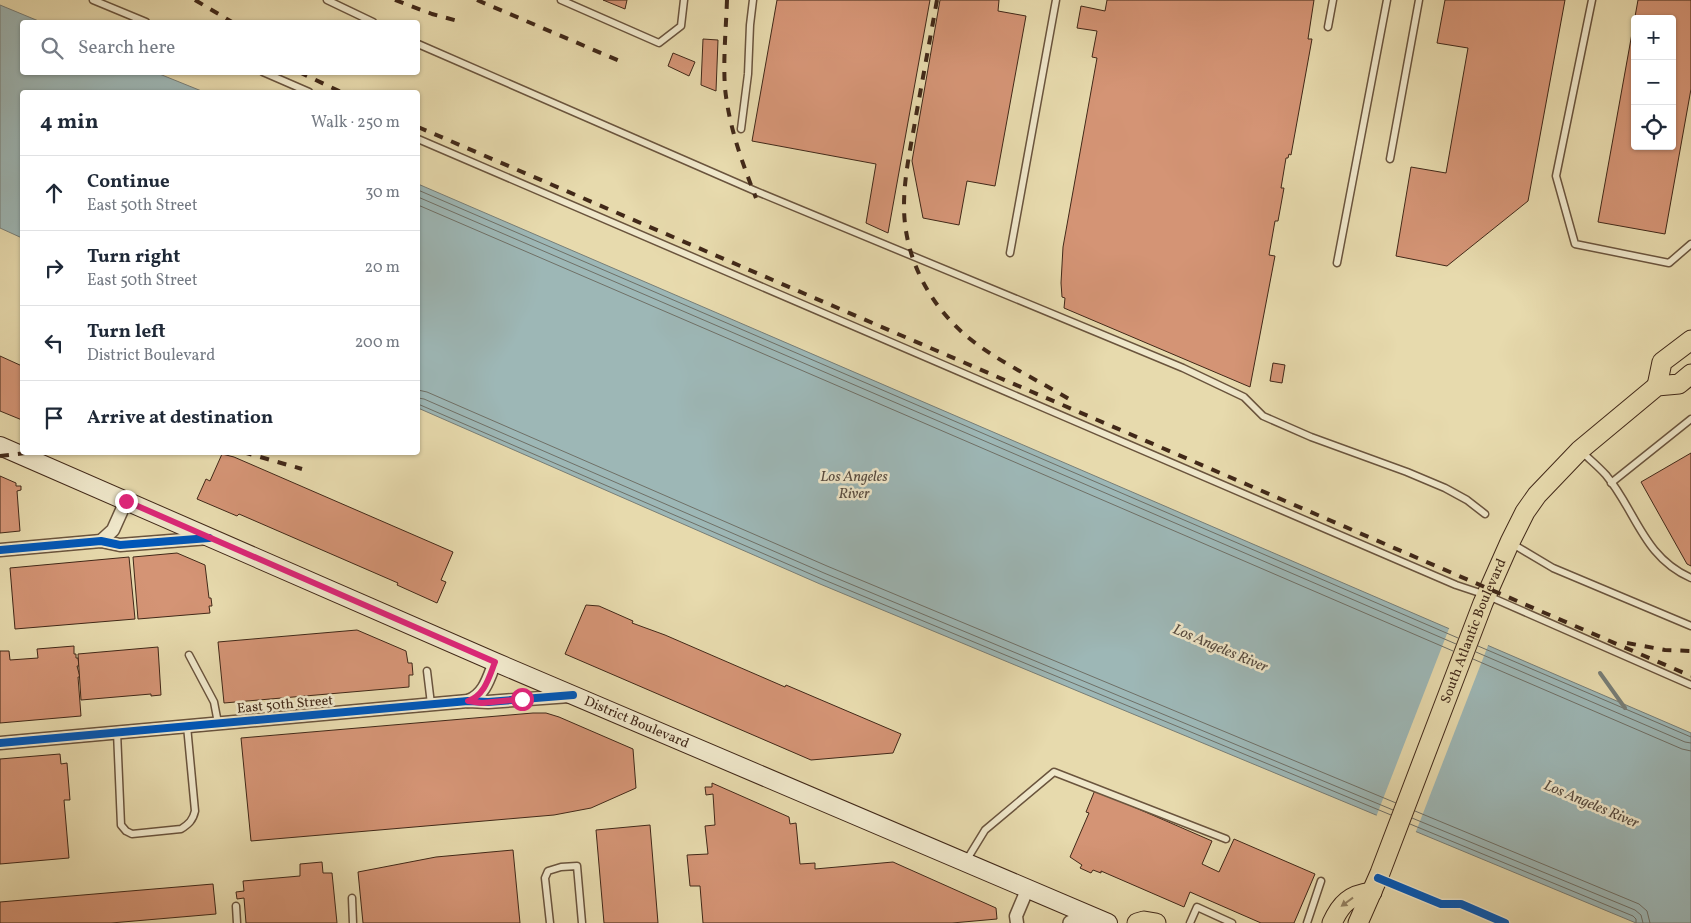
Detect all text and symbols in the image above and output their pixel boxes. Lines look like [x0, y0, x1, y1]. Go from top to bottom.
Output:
map controls [1631, 15, 1676, 150]
button: + [1631, 15, 1676, 60]
search box [20, 20, 420, 75]
icon: search [38, 34, 66, 62]
text: Search here [78, 35, 175, 61]
button: − [1631, 60, 1676, 105]
button: locate [1631, 105, 1676, 150]
text: 4 min [40, 108, 99, 137]
text: Walk · 250 m [311, 112, 400, 134]
text: Continue [87, 169, 170, 195]
icon: ahead [40, 179, 68, 207]
text: 30 m [365, 182, 400, 204]
text: East 50th Street [87, 195, 198, 217]
text: Turn right [87, 244, 180, 270]
icon: right [40, 254, 68, 282]
text: 20 m [365, 257, 400, 279]
text: East 50th Street [87, 270, 198, 292]
text: Turn left [87, 319, 166, 345]
icon: left [40, 329, 68, 357]
text: 200 m [355, 332, 400, 354]
text: District Boulevard [87, 345, 215, 367]
icon: arrive [40, 404, 68, 432]
text: Arrive at destination [87, 405, 273, 431]
water label: Los Angeles River [820, 467, 888, 505]
route end [115, 490, 138, 513]
street label: South Atlantic Boulevard [1436, 556, 1511, 706]
water label: Los Angeles River [1169, 619, 1271, 679]
route start [511, 688, 534, 711]
street label: East 50th Street [236, 691, 334, 719]
street label: District Boulevard [581, 692, 692, 753]
water label: Los Angeles River [1540, 775, 1642, 835]
one-way arrow [1340, 897, 1354, 907]

